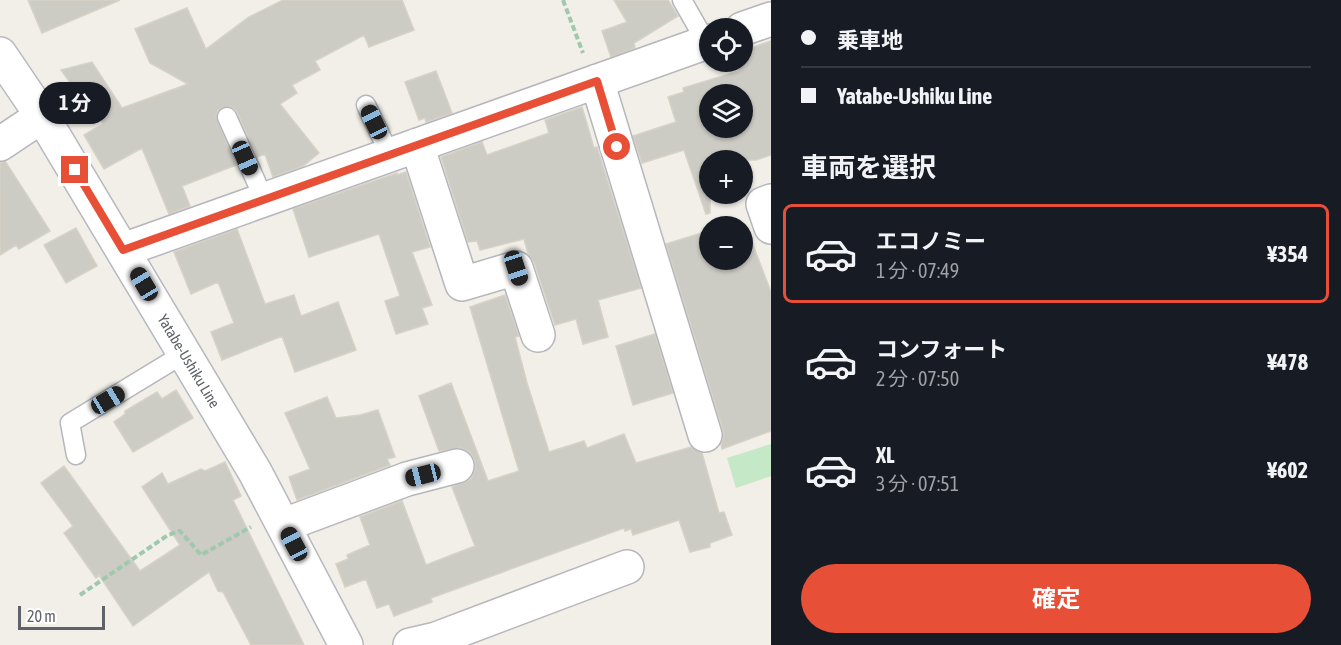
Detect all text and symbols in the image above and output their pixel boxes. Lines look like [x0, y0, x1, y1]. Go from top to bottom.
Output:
map controls [699, 18, 753, 270]
button: locate [699, 18, 753, 72]
text: 乗車地 [837, 27, 903, 53]
callout: 1 分 [39, 83, 111, 125]
text: Yatabe-Ushiku Line [837, 83, 992, 109]
button: layers [699, 84, 753, 138]
text: 1 分 [59, 91, 91, 114]
car [358, 102, 390, 142]
route start [603, 133, 630, 160]
car [229, 138, 261, 178]
button: + [699, 150, 753, 204]
text: 車両を選択 [801, 152, 936, 183]
route end [61, 156, 88, 183]
button: − [699, 216, 753, 270]
icon: car [804, 227, 858, 281]
text: エコノミー [876, 228, 986, 254]
text: ¥354 [1267, 241, 1308, 267]
car [502, 248, 530, 288]
text: 1 分 · 07:49 [876, 259, 959, 282]
car [127, 264, 161, 304]
street label: Yatabe-Ushiku Line [154, 311, 224, 411]
icon: car [804, 335, 858, 389]
text: コンフォート [876, 336, 1007, 362]
text: ¥478 [1267, 349, 1308, 375]
text: 2 分 · 07:50 [876, 367, 959, 390]
car [88, 383, 128, 417]
text: XL [876, 442, 894, 468]
icon: car [804, 443, 858, 497]
text: ¥602 [1267, 457, 1308, 483]
car [403, 462, 443, 488]
text: 3 分 · 07:51 [876, 472, 959, 495]
car [278, 524, 310, 564]
button: 確定 [801, 564, 1311, 633]
scale bar [18, 603, 105, 630]
text: 20 m [27, 607, 56, 625]

